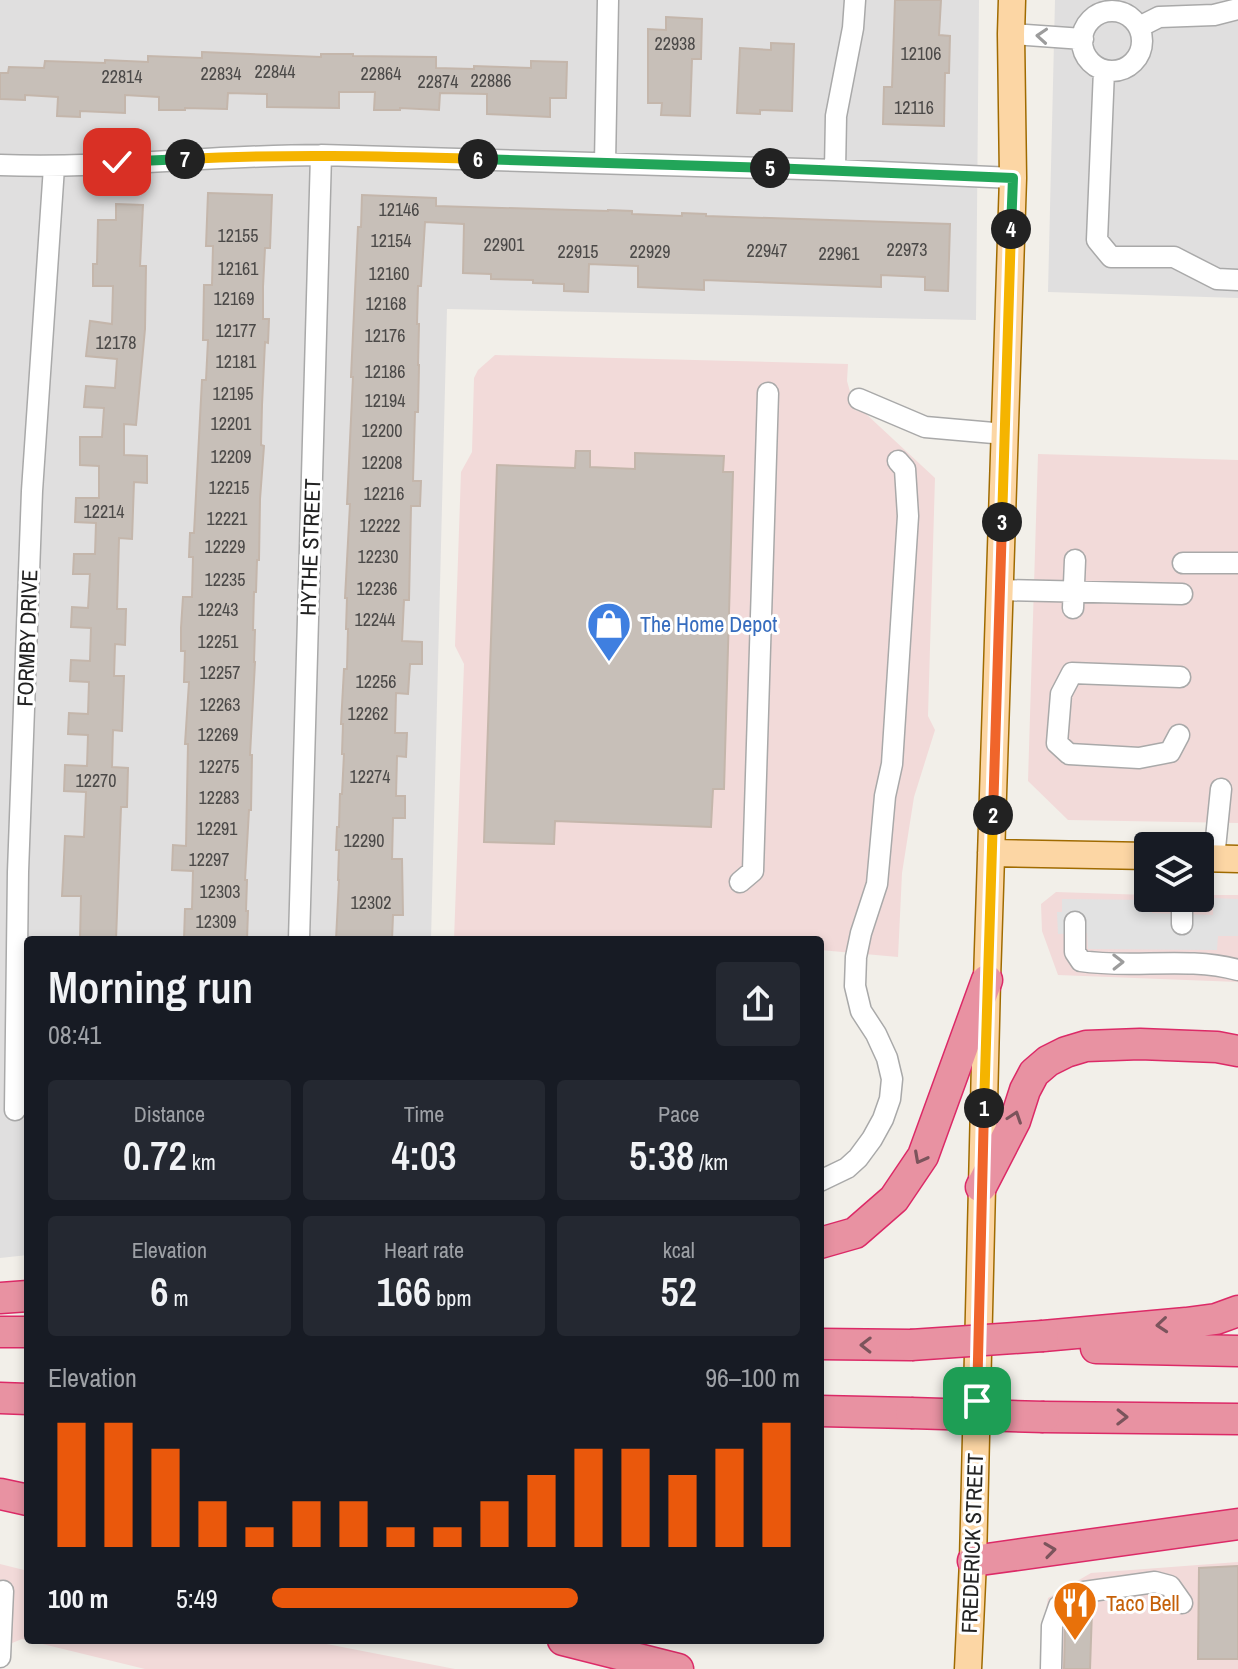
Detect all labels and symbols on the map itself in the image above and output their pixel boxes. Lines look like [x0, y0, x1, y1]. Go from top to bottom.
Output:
one-way arrow [1035, 28, 1048, 45]
house number: 22938 [654, 31, 696, 56]
house number: 12106 [900, 41, 942, 66]
house number: 22844 [254, 59, 296, 84]
house number: 22834 [200, 61, 242, 86]
house number: 22864 [360, 61, 402, 86]
house number: 22814 [101, 64, 143, 89]
house number: 22886 [470, 68, 512, 93]
house number: 22874 [417, 69, 459, 94]
house number: 12116 [894, 95, 934, 120]
pin [83, 128, 151, 196]
pin: 7 [165, 139, 205, 179]
pin: 6 [458, 139, 498, 179]
pin: 5 [750, 148, 790, 188]
house number: 12146 [378, 197, 420, 222]
pin: 4 [991, 209, 1031, 249]
house number: 12155 [217, 223, 259, 248]
house number: 12154 [370, 228, 412, 253]
house number: 22901 [483, 232, 525, 257]
house number: 22973 [886, 237, 928, 262]
house number: 22947 [746, 238, 788, 263]
house number: 22915 [557, 239, 599, 264]
house number: 22929 [629, 239, 671, 264]
house number: 22961 [818, 241, 860, 266]
house number: 12161 [217, 256, 259, 281]
house number: 12160 [368, 261, 410, 286]
house number: 12169 [213, 286, 255, 311]
house number: 12168 [365, 291, 407, 316]
house number: 12177 [215, 318, 257, 343]
house number: 12176 [364, 323, 406, 348]
house number: 12178 [95, 330, 137, 355]
house number: 12181 [215, 349, 257, 374]
house number: 12186 [364, 359, 406, 384]
house number: 12195 [212, 381, 254, 406]
house number: 12194 [364, 388, 406, 413]
house number: 12201 [210, 411, 252, 436]
house number: 12200 [361, 418, 403, 443]
house number: 12209 [210, 444, 252, 469]
house number: 12208 [361, 450, 403, 475]
house number: 12215 [208, 475, 250, 500]
street label: HYTHE STREET [293, 478, 327, 616]
house number: 12216 [363, 481, 405, 506]
house number: 12214 [83, 499, 125, 524]
pin: 3 [982, 502, 1022, 542]
house number: 12221 [206, 506, 248, 531]
house number: 12222 [359, 513, 401, 538]
house number: 12229 [204, 534, 246, 559]
house number: 12230 [357, 544, 399, 569]
house number: 12235 [204, 567, 246, 592]
street label: FORMBY DRIVE [10, 569, 44, 707]
house number: 12236 [356, 576, 398, 601]
house number: 12243 [197, 597, 239, 622]
shop icon: The Home Depot [585, 600, 633, 663]
house number: 12244 [354, 607, 396, 632]
place label: The Home Depot [640, 609, 777, 639]
house number: 12251 [197, 629, 239, 654]
house number: 12257 [199, 660, 241, 685]
house number: 12256 [355, 669, 397, 694]
house number: 12263 [199, 692, 241, 717]
house number: 12262 [347, 701, 389, 726]
house number: 12269 [197, 722, 239, 747]
house number: 12275 [198, 754, 240, 779]
house number: 12274 [349, 764, 391, 789]
house number: 12270 [75, 768, 117, 793]
house number: 12283 [198, 785, 240, 810]
pin: 2 [973, 795, 1013, 835]
house number: 12291 [196, 816, 238, 841]
house number: 12290 [343, 828, 385, 853]
house number: 12297 [188, 847, 230, 872]
house number: 12303 [199, 879, 241, 904]
house number: 12302 [350, 890, 392, 915]
house number: 12309 [195, 909, 237, 934]
one-way arrow [1112, 954, 1125, 971]
pin: 1 [964, 1088, 1004, 1128]
one-way arrow [1006, 1111, 1022, 1125]
one-way arrow [915, 1149, 930, 1164]
one-way arrow [1155, 1316, 1168, 1333]
one-way arrow [859, 1336, 872, 1353]
pin [943, 1367, 1011, 1435]
one-way arrow [1116, 1409, 1129, 1426]
street label: FREDERICK STREET [954, 1452, 990, 1634]
one-way arrow [1043, 1542, 1057, 1559]
restaurant icon: Taco Bell [1051, 1579, 1099, 1642]
place label: Taco Bell [1106, 1588, 1180, 1618]

